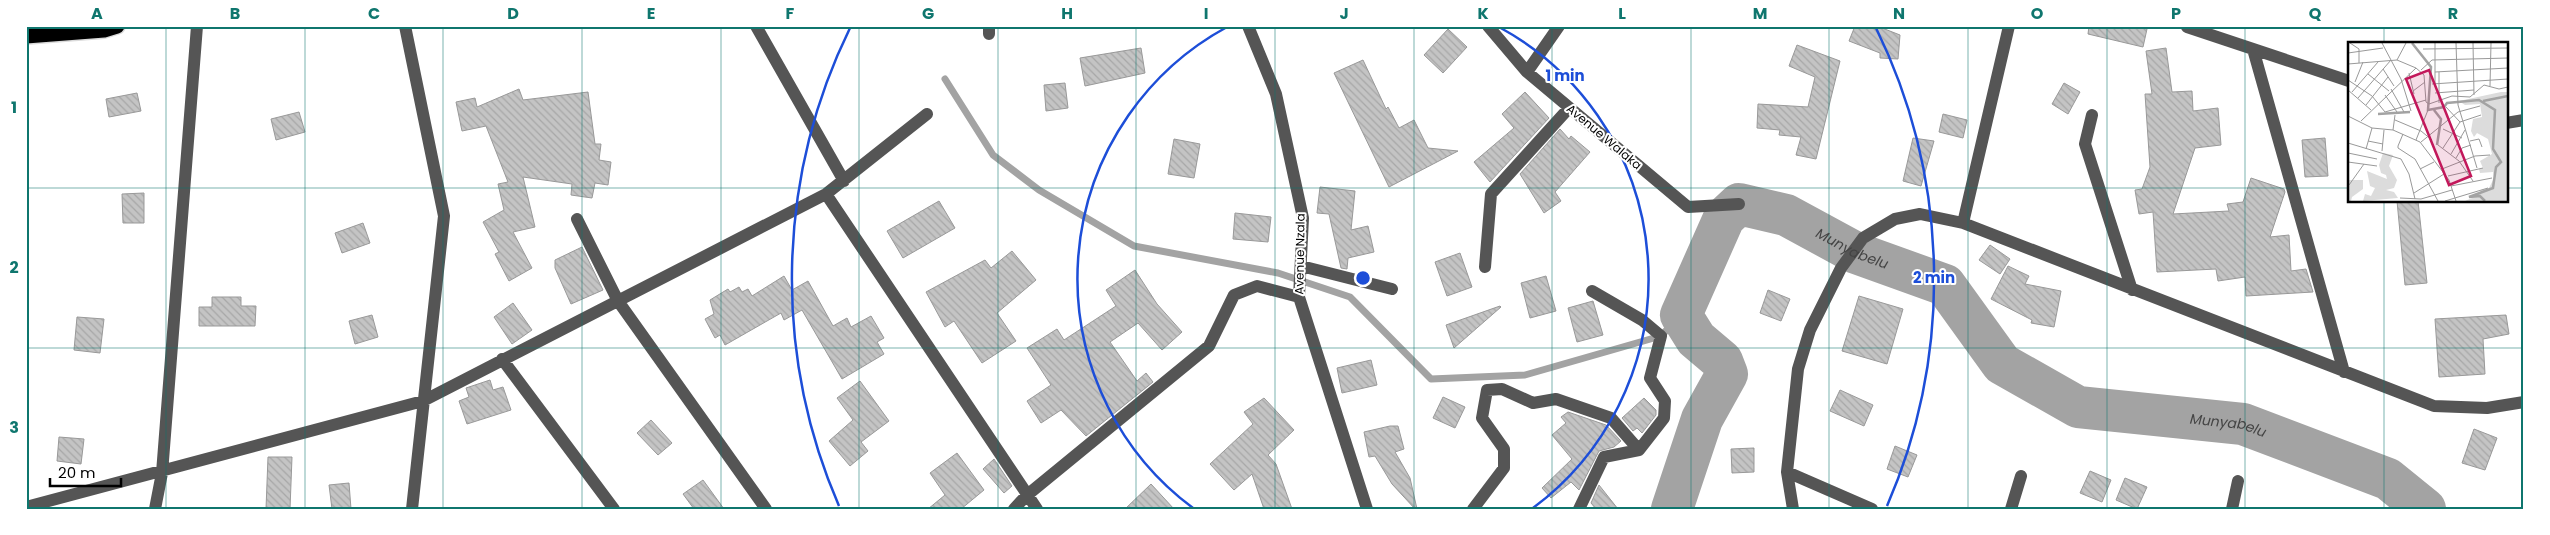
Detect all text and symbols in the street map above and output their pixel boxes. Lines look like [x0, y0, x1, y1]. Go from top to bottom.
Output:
text: A [91, 2, 103, 25]
text: B [230, 2, 240, 25]
text: C [368, 2, 380, 25]
text: D [507, 2, 519, 25]
text: E [647, 2, 655, 25]
text: F [786, 2, 795, 25]
text: G [922, 2, 934, 25]
text: H [1061, 2, 1073, 25]
text: I [1204, 2, 1208, 25]
text: J [1339, 2, 1349, 25]
text: K [1477, 2, 1489, 25]
text: L [1618, 2, 1626, 25]
text: M [1753, 2, 1767, 25]
text: N [1893, 2, 1905, 25]
text: O [2031, 2, 2044, 25]
text: P [2171, 2, 2181, 25]
text: Q [2309, 2, 2322, 25]
text: R [2448, 2, 2458, 25]
inset map [2348, 42, 2508, 202]
text: 1 min [1545, 65, 1585, 86]
text: 1 [11, 96, 17, 119]
street label: Avenue Walaka [1563, 100, 1646, 173]
street label: Avenue Nzala [1290, 213, 1309, 295]
water label: Munyabelu [1812, 223, 1891, 274]
text: 2 [9, 256, 19, 279]
text: 2 min [1913, 267, 1955, 288]
centre of rings [1354, 269, 1372, 287]
water label: Munyabelu [2189, 409, 2270, 442]
text: 3 [9, 416, 19, 439]
scale bar [50, 455, 121, 487]
text: 20 m [58, 462, 96, 483]

